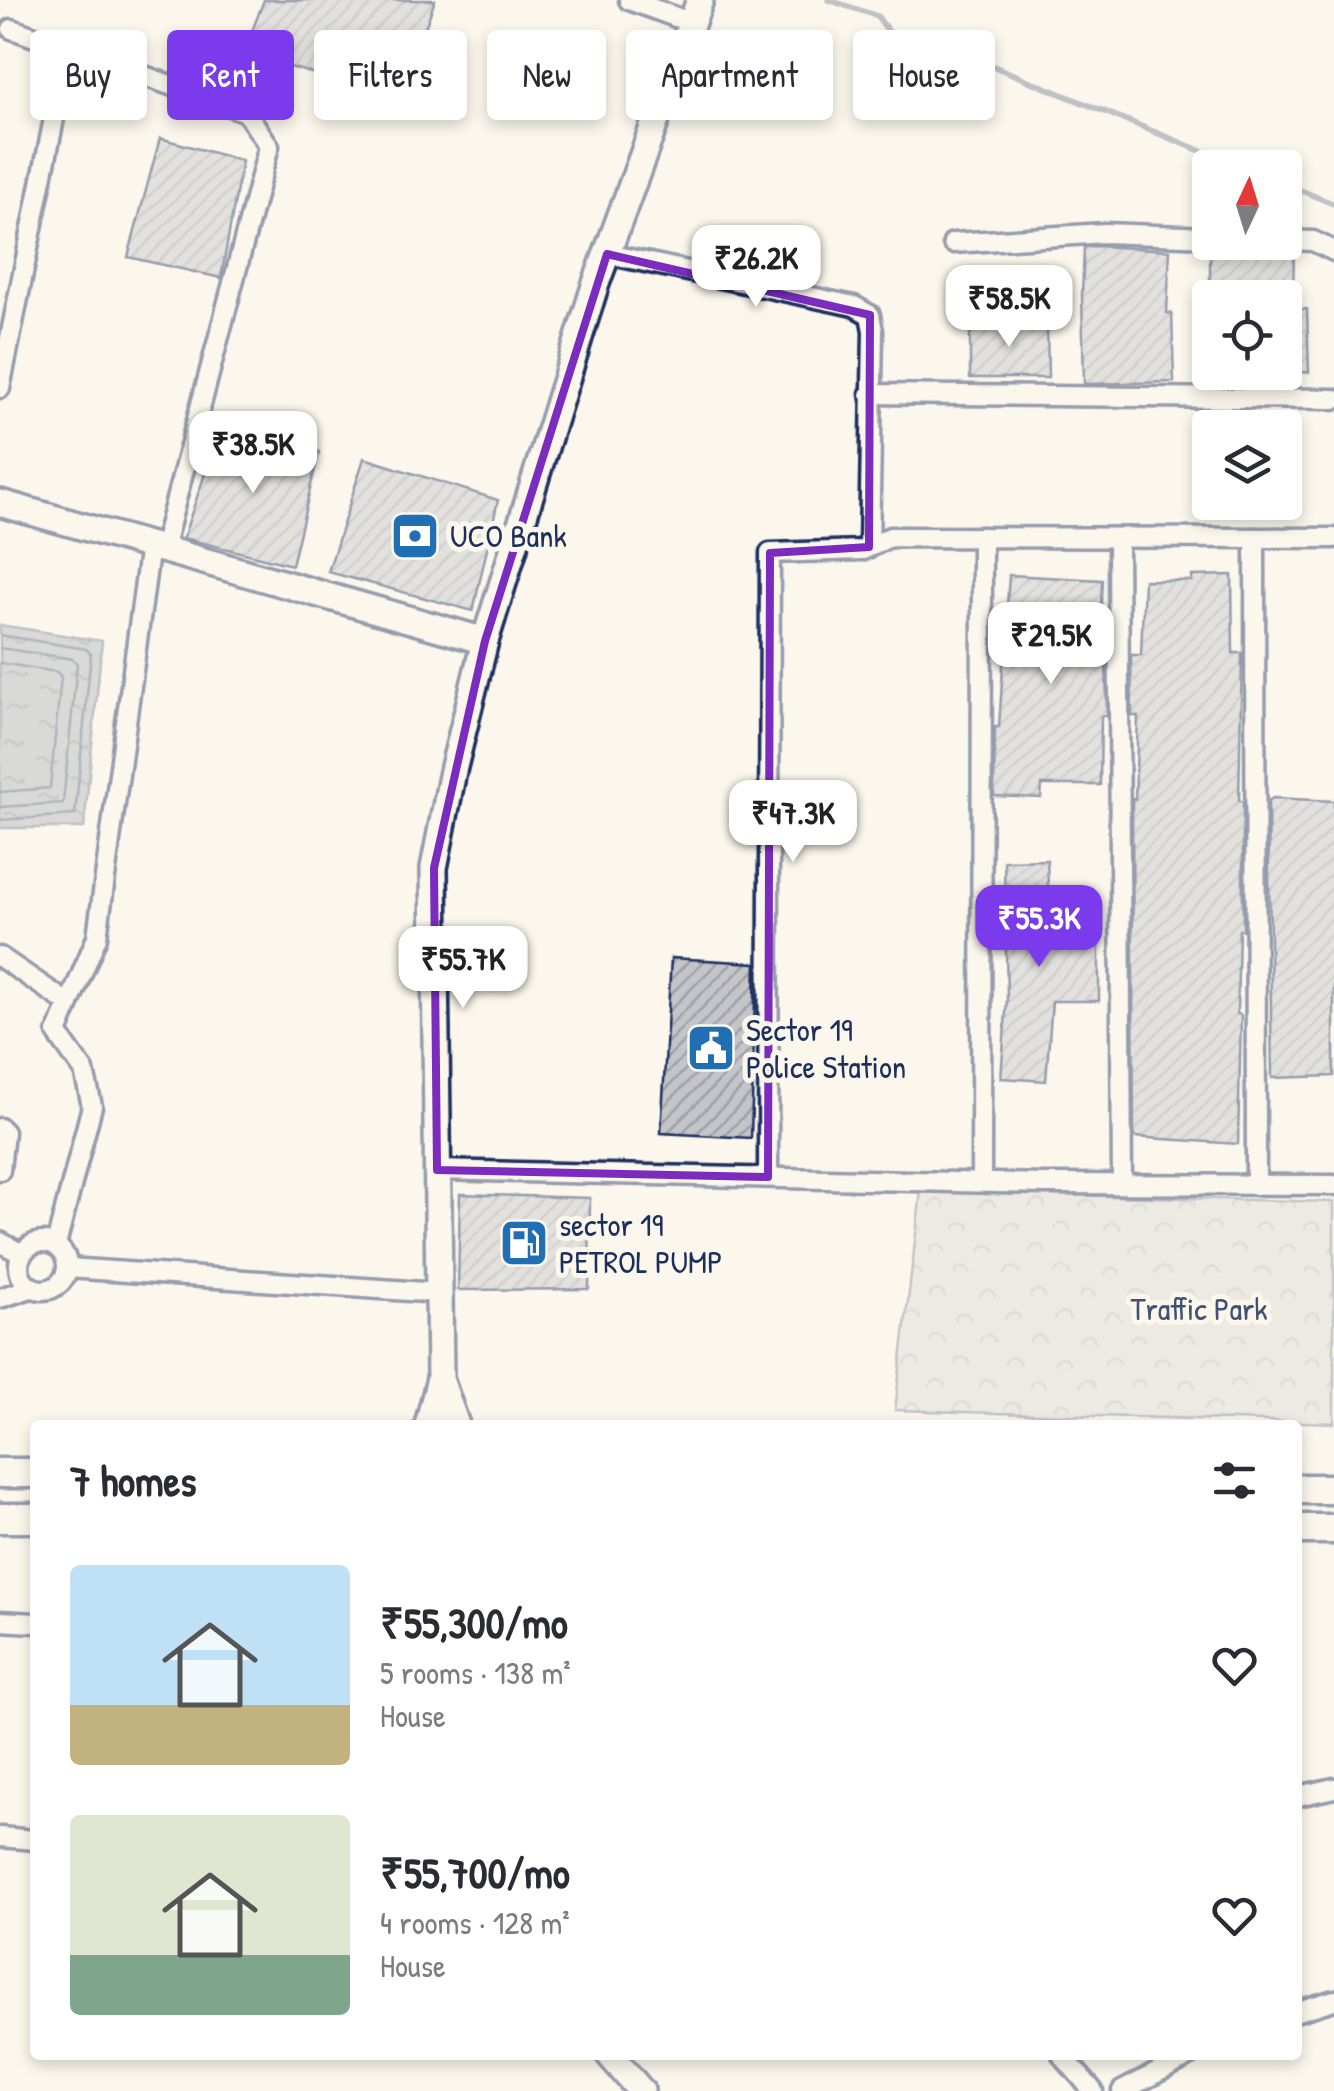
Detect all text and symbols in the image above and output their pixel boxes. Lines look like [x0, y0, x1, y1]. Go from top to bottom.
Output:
chip: Buy [30, 30, 147, 120]
chip: Rent [167, 30, 294, 120]
chip: Filters [314, 30, 467, 120]
chip: New [487, 30, 606, 120]
chip: Apartment [626, 30, 833, 120]
chip: House [853, 30, 995, 120]
north arrow [1192, 150, 1302, 260]
map controls [1192, 150, 1302, 520]
pin: ₹26.2K [675, 225, 837, 310]
text: ₹26.2K [714, 236, 798, 279]
pin: ₹58.5K [928, 265, 1090, 350]
text: ₹58.5K [968, 276, 1050, 319]
button: locate [1192, 280, 1302, 390]
button: layers [1192, 410, 1302, 520]
pin: ₹38.5K [172, 411, 334, 496]
text: ₹38.5K [211, 422, 295, 465]
bank icon: UCO Bank [389, 510, 441, 562]
place label: UCO Bank [450, 514, 567, 557]
pin: ₹29.5K [970, 602, 1132, 687]
text: ₹29.5K [1010, 613, 1092, 656]
pin: ₹47.3K [712, 780, 874, 865]
text: ₹47.3K [751, 791, 835, 834]
pin: ₹55.3K [958, 885, 1120, 970]
text: ₹55.3K [997, 896, 1081, 939]
pin: ₹55.7K [382, 926, 544, 1011]
text: ₹55.7K [421, 937, 505, 980]
place label: Sector 19 Police Station [746, 1008, 906, 1088]
public building icon: Sector 19 Police Station [685, 1022, 737, 1074]
place label: sector 19 PETROL PUMP [559, 1203, 723, 1283]
fuel station icon: sector 19 PETROL PUMP [498, 1217, 550, 1269]
park label: Traffic Park [1130, 1287, 1268, 1330]
text: 7 homes [70, 1452, 196, 1509]
icon: filters [1207, 1453, 1262, 1508]
text: ₹55,300/mo [380, 1594, 568, 1651]
icon: home [150, 1605, 270, 1725]
icon: heart [1207, 1638, 1262, 1693]
text: 5 rooms · 138 m² [380, 1651, 571, 1694]
text: House [380, 1694, 446, 1737]
text: ₹55,700/mo [380, 1844, 570, 1901]
icon: home [150, 1855, 270, 1975]
icon: heart [1207, 1888, 1262, 1943]
text: 4 rooms · 128 m² [380, 1901, 570, 1944]
text: House [380, 1944, 446, 1987]

